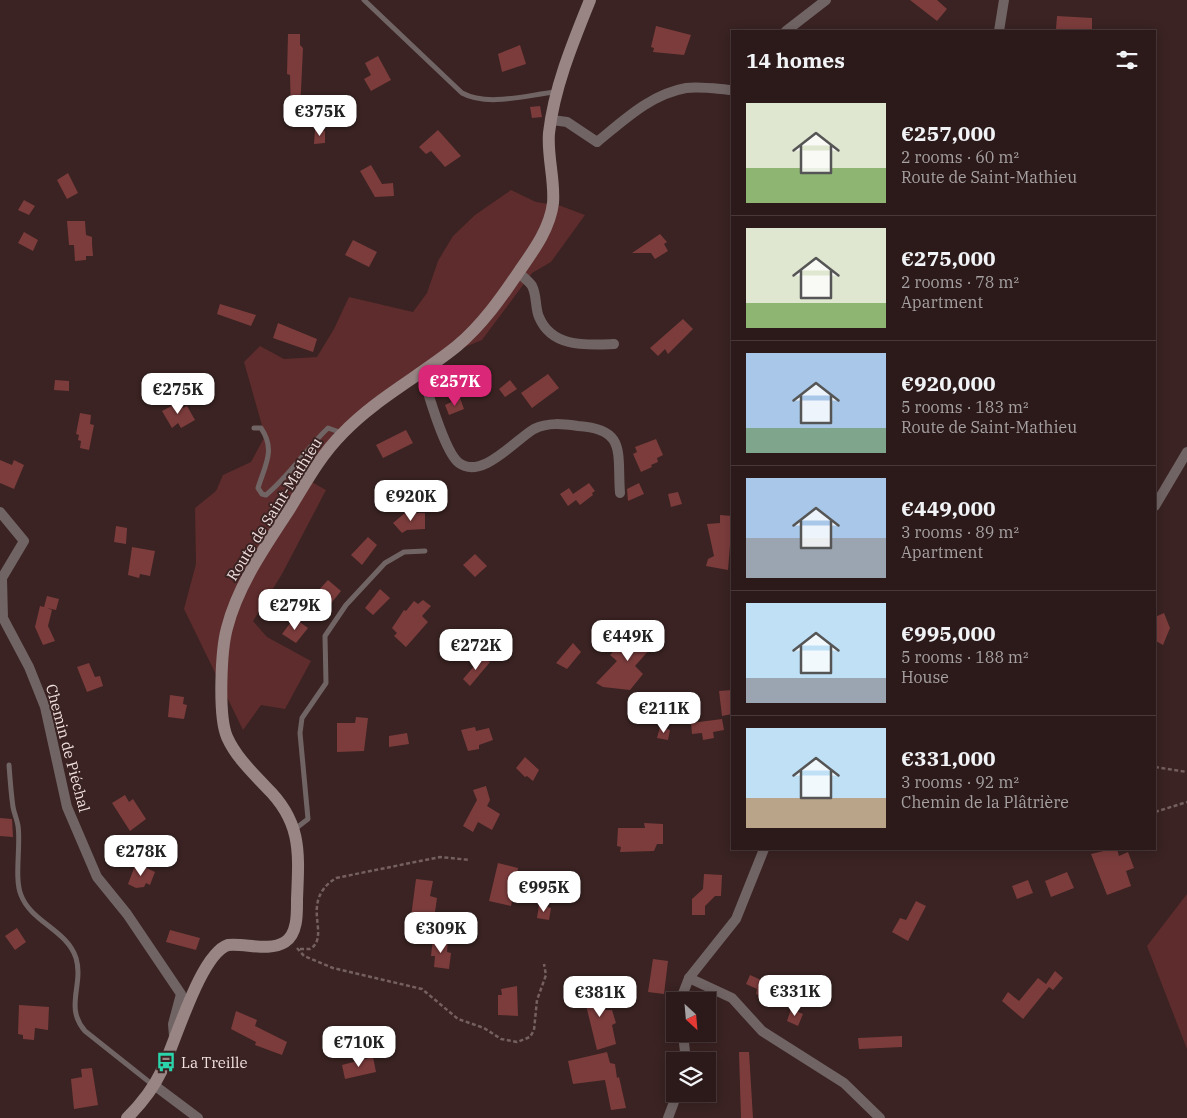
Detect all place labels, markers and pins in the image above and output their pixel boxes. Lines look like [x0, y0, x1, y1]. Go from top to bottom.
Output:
pin: €375K [285, 94, 355, 137]
pin: €257K [420, 364, 490, 407]
pin: €275K [143, 372, 213, 415]
pin: €920K [376, 480, 446, 522]
pin: €279K [260, 588, 330, 631]
pin: €449K [593, 620, 663, 662]
pin: €272K [441, 628, 511, 671]
pin: €211K [629, 692, 699, 734]
pin: €278K [106, 834, 176, 877]
pin: €995K [509, 870, 579, 913]
pin: €309K [406, 912, 476, 954]
pin: €331K [760, 974, 830, 1017]
pin: €381K [565, 976, 635, 1018]
pin: €710K [324, 1026, 394, 1068]
bus stop icon: La Treille [155, 1051, 177, 1073]
place label: La Treille [181, 1053, 248, 1072]

